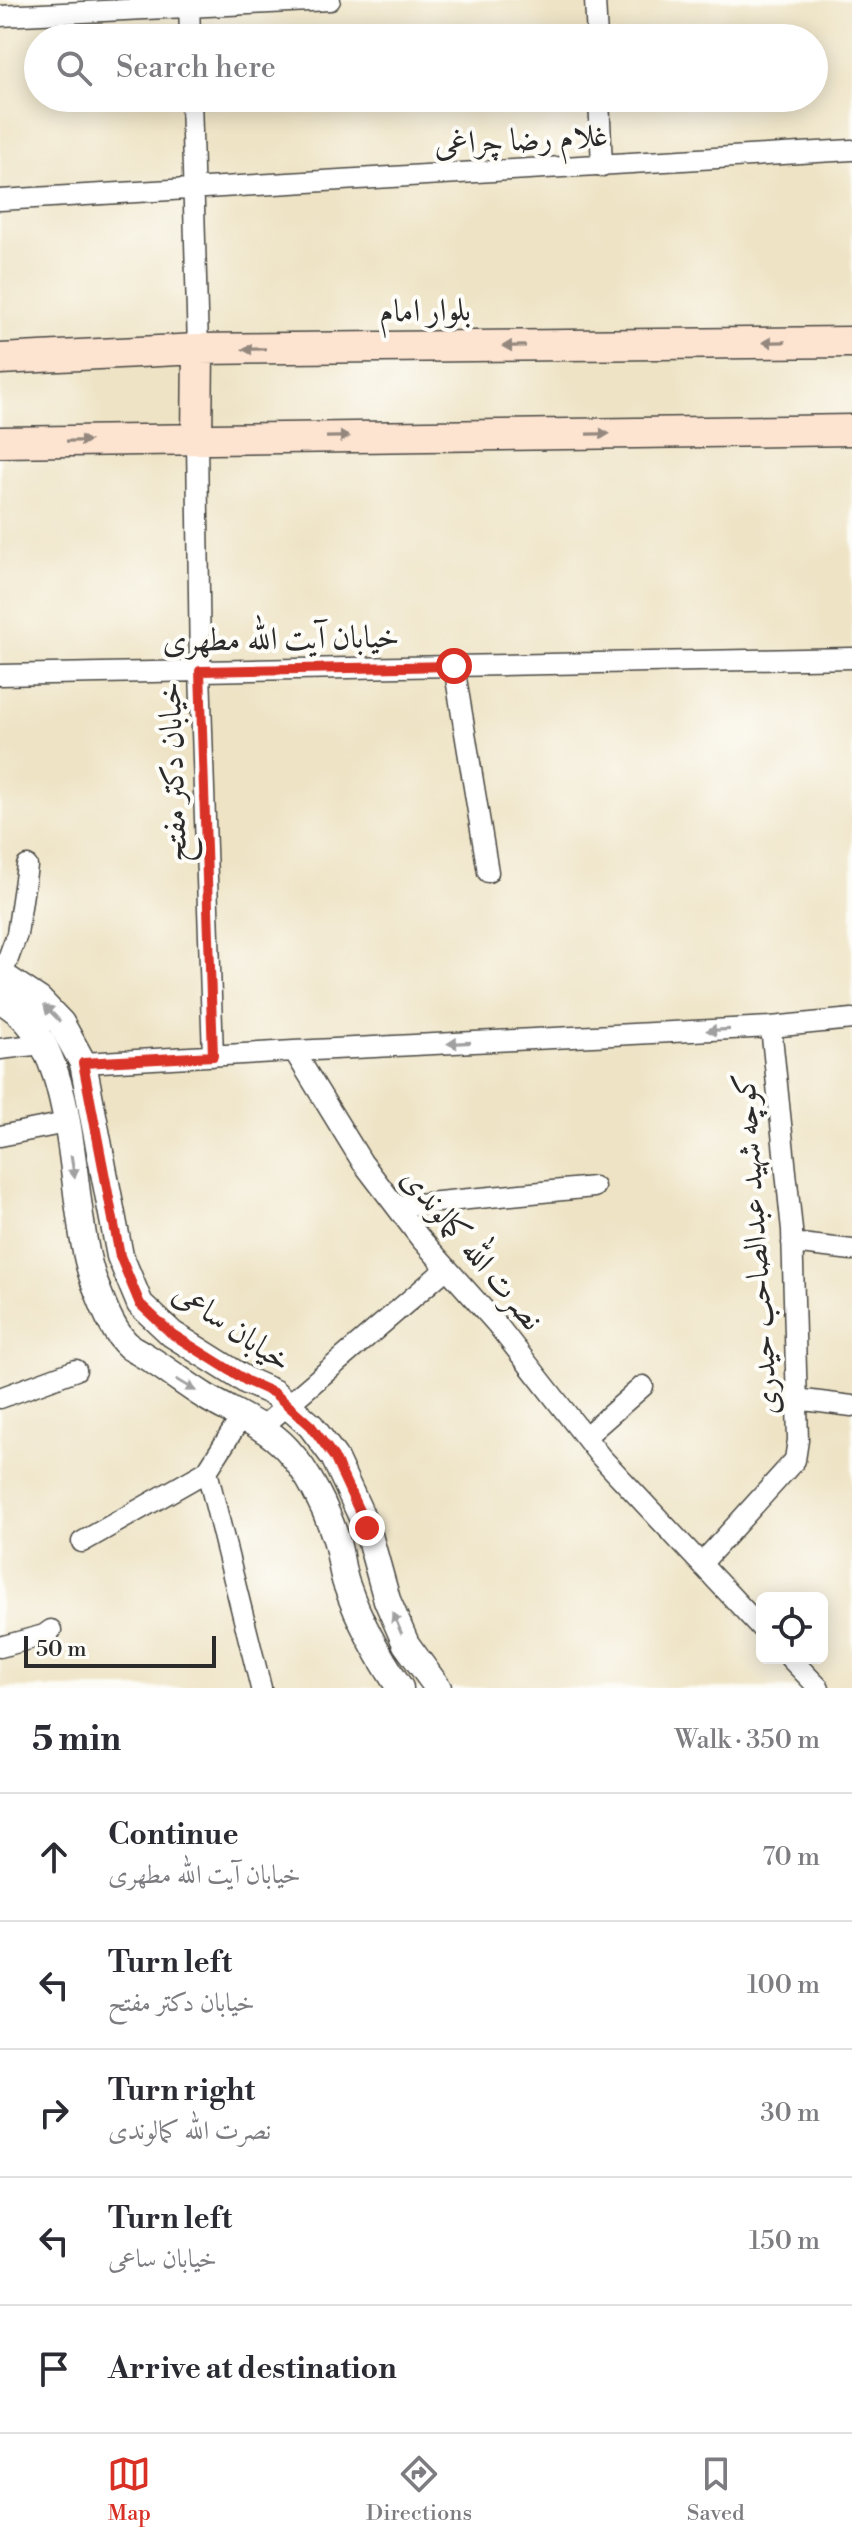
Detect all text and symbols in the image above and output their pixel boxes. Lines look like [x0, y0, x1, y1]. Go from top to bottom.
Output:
search box [24, 24, 828, 112]
icon: search [52, 46, 96, 90]
text: Search here [116, 49, 276, 87]
street label: غلام رضا چراغی [433, 115, 609, 172]
street label: بلوار امام [379, 290, 471, 339]
one-way arrow [761, 336, 786, 349]
one-way arrow [501, 339, 526, 352]
one-way arrow [241, 342, 266, 355]
one-way arrow [586, 428, 611, 440]
one-way arrow [326, 431, 351, 444]
one-way arrow [66, 435, 91, 447]
street label: خیابان آیت الله مطهری [162, 611, 400, 661]
route start [436, 648, 472, 684]
street label: خیابان دکتر مفتح [150, 681, 203, 863]
one-way arrow [43, 1004, 62, 1023]
one-way arrow [705, 1023, 730, 1036]
one-way arrow [446, 1036, 471, 1049]
street label: کوچه شهید عبدالصاحب حیدری [724, 1071, 789, 1417]
one-way arrow [67, 1155, 79, 1180]
street label: نصرت الله کمالوندی [392, 1155, 556, 1339]
street label: خیابان ساعی [165, 1273, 299, 1381]
one-way arrow [175, 1377, 197, 1391]
route end [349, 1510, 385, 1546]
map controls [756, 1592, 828, 1664]
button: locate [756, 1592, 828, 1664]
one-way arrow [390, 1611, 403, 1635]
scale bar [24, 1632, 216, 1668]
text: 50 m [36, 1636, 87, 1663]
text: 5 min [32, 1719, 121, 1761]
text: Walk · 350 m [675, 1724, 820, 1756]
text: Continue [108, 1816, 239, 1854]
icon: ahead [32, 1835, 76, 1879]
text: 70 m [762, 1841, 820, 1873]
text: خیابان آیت الله مطهری [108, 1859, 301, 1891]
text: Turn left [108, 1944, 232, 1982]
icon: left [32, 1963, 76, 2007]
text: 100 m [747, 1969, 820, 2001]
text: خیابان دکتر مفتح [108, 1987, 255, 2019]
text: Turn right [108, 2072, 255, 2110]
icon: right [32, 2091, 76, 2135]
text: 30 m [760, 2097, 820, 2129]
text: نصرت الله کمالوندی [108, 2115, 271, 2147]
text: Turn left [108, 2200, 232, 2238]
icon: left [32, 2219, 76, 2263]
text: 150 m [749, 2225, 820, 2257]
text: خیابان ساعی [108, 2243, 217, 2275]
icon: arrive [32, 2347, 76, 2391]
text: Arrive at destination [108, 2350, 397, 2388]
tab: Map [107, 2452, 151, 2527]
tab: Directions [366, 2452, 472, 2527]
tab: Saved [687, 2452, 745, 2527]

